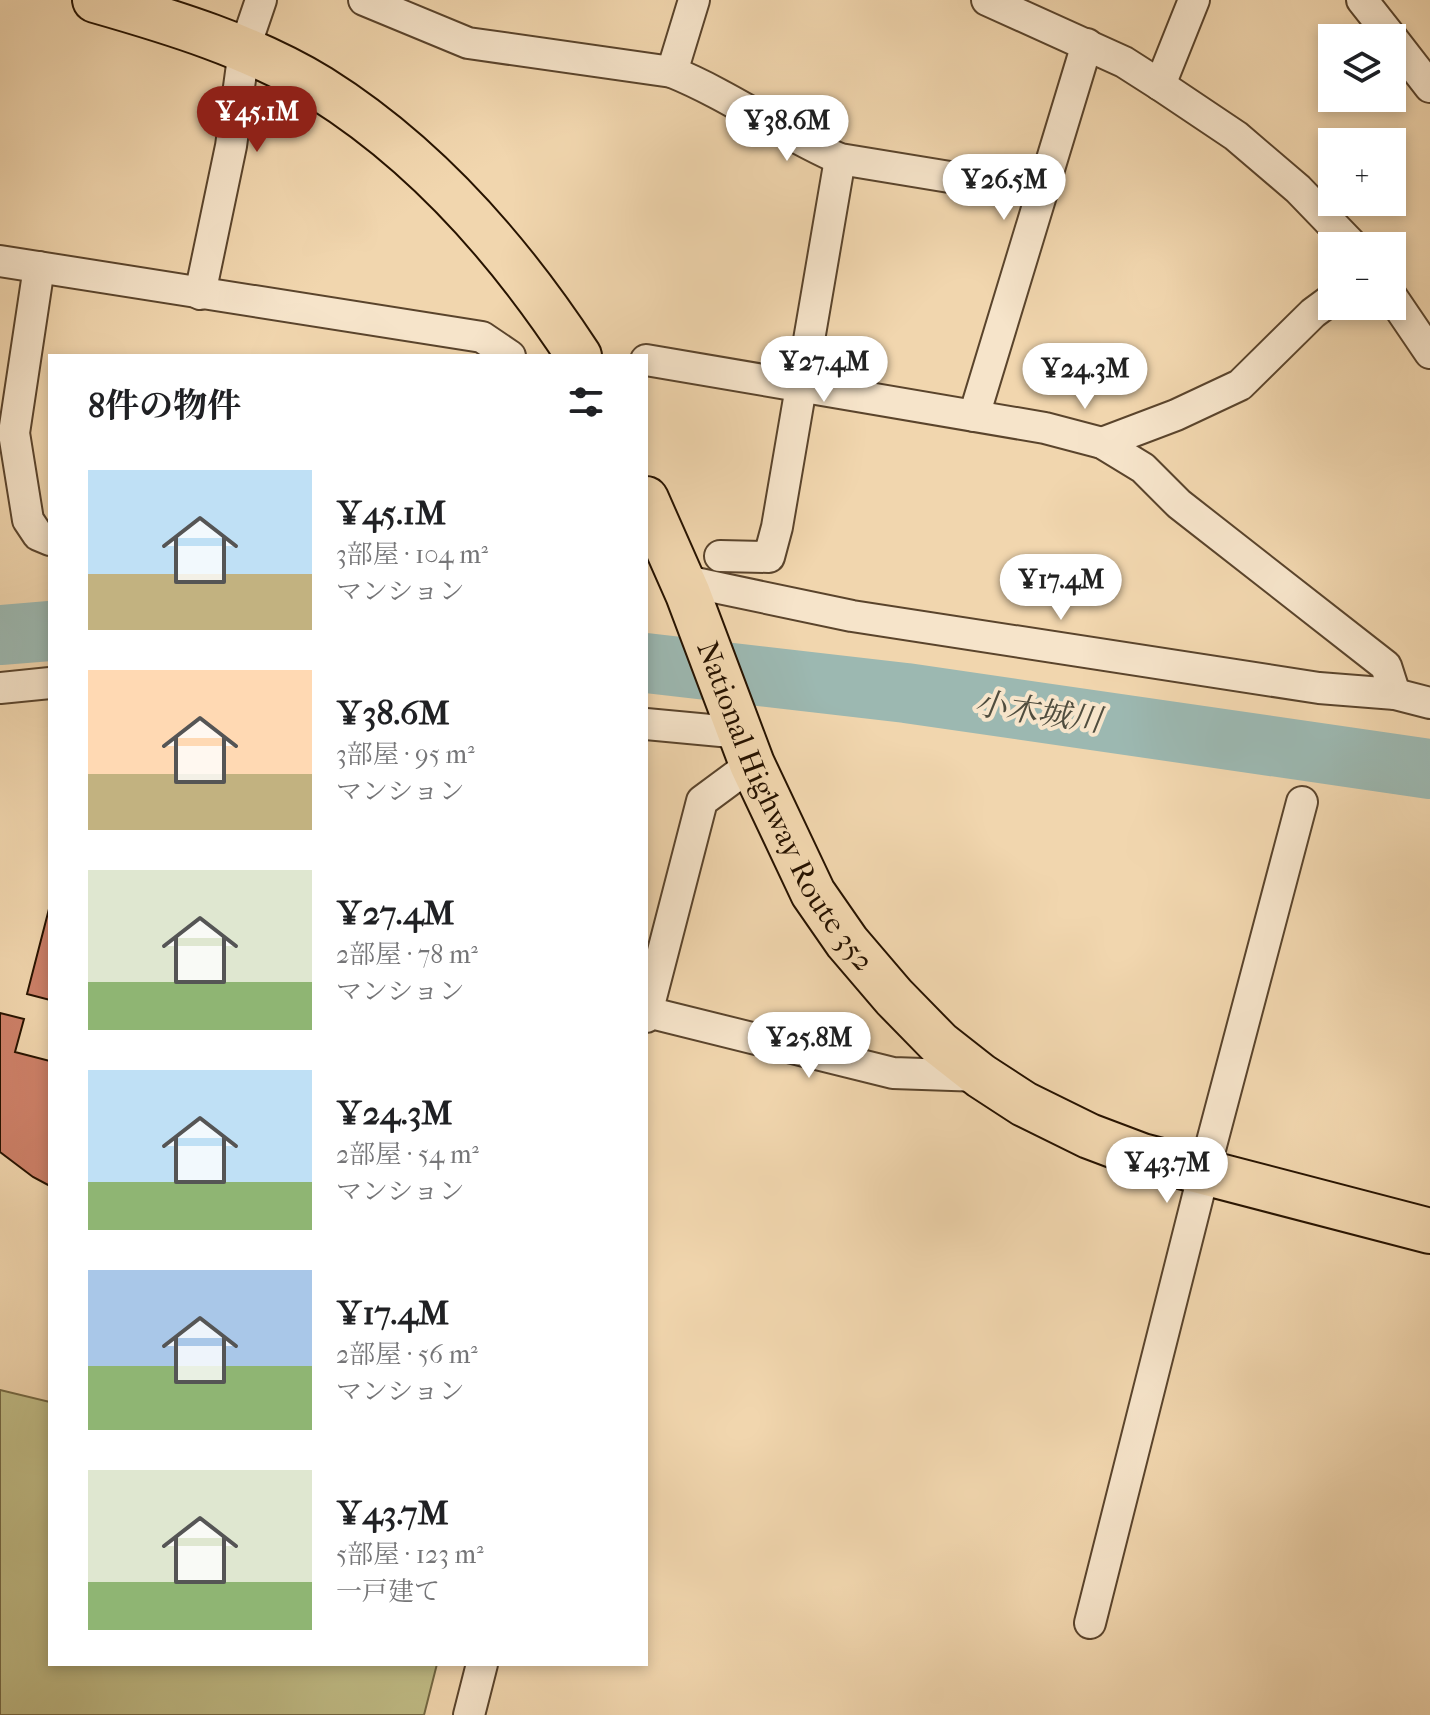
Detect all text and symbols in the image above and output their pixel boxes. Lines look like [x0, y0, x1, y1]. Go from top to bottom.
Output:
map controls [1318, 24, 1406, 320]
button: layers [1318, 24, 1406, 112]
pin: ¥45.1M [192, 86, 322, 154]
pin: ¥38.6M [722, 95, 852, 163]
text: ¥45.1M [215, 96, 299, 127]
text: ¥38.6M [744, 105, 830, 136]
button: + [1318, 128, 1406, 216]
pin: ¥26.5M [939, 154, 1069, 222]
text: ¥26.5M [961, 164, 1047, 195]
button: − [1318, 232, 1406, 320]
pin: ¥27.4M [759, 336, 889, 404]
pin: ¥24.3M [1020, 343, 1150, 411]
text: ¥27.4M [779, 346, 869, 377]
text: ¥24.3M [1040, 353, 1130, 384]
icon: filters [564, 380, 608, 424]
text: 8件の物件 [88, 386, 241, 426]
text: ¥45.1M [336, 493, 446, 533]
icon: home [152, 502, 248, 598]
text: 3部屋 · 104 m² [336, 539, 488, 570]
pin: ¥17.4M [996, 554, 1126, 622]
text: ¥17.4M [1018, 564, 1104, 595]
text: マンション [336, 576, 465, 607]
street label: National Highway Route 352 [690, 636, 881, 978]
water label: 小木城川 [972, 685, 1107, 740]
text: ¥38.6M [336, 693, 450, 733]
icon: home [152, 702, 248, 798]
text: 3部屋 · 95 m² [336, 739, 474, 770]
text: マンション [336, 776, 465, 807]
text: ¥27.4M [336, 893, 454, 933]
icon: home [152, 902, 248, 998]
text: 2部屋 · 78 m² [336, 939, 478, 970]
text: マンション [336, 976, 465, 1007]
pin: ¥25.8M [744, 1012, 874, 1080]
text: ¥25.8M [766, 1022, 852, 1053]
text: ¥24.3M [336, 1093, 452, 1133]
icon: home [152, 1102, 248, 1198]
pin: ¥43.7M [1102, 1137, 1232, 1205]
text: 2部屋 · 54 m² [336, 1139, 479, 1170]
text: ¥43.7M [1124, 1147, 1210, 1178]
text: マンション [336, 1176, 465, 1207]
text: ¥17.4M [336, 1293, 449, 1333]
icon: home [152, 1302, 248, 1398]
text: 2部屋 · 56 m² [336, 1339, 478, 1370]
text: マンション [336, 1376, 465, 1407]
text: ¥43.7M [336, 1493, 449, 1533]
icon: home [152, 1502, 248, 1598]
text: 5部屋 · 123 m² [336, 1539, 483, 1570]
text: 一戸建て [336, 1576, 440, 1607]

